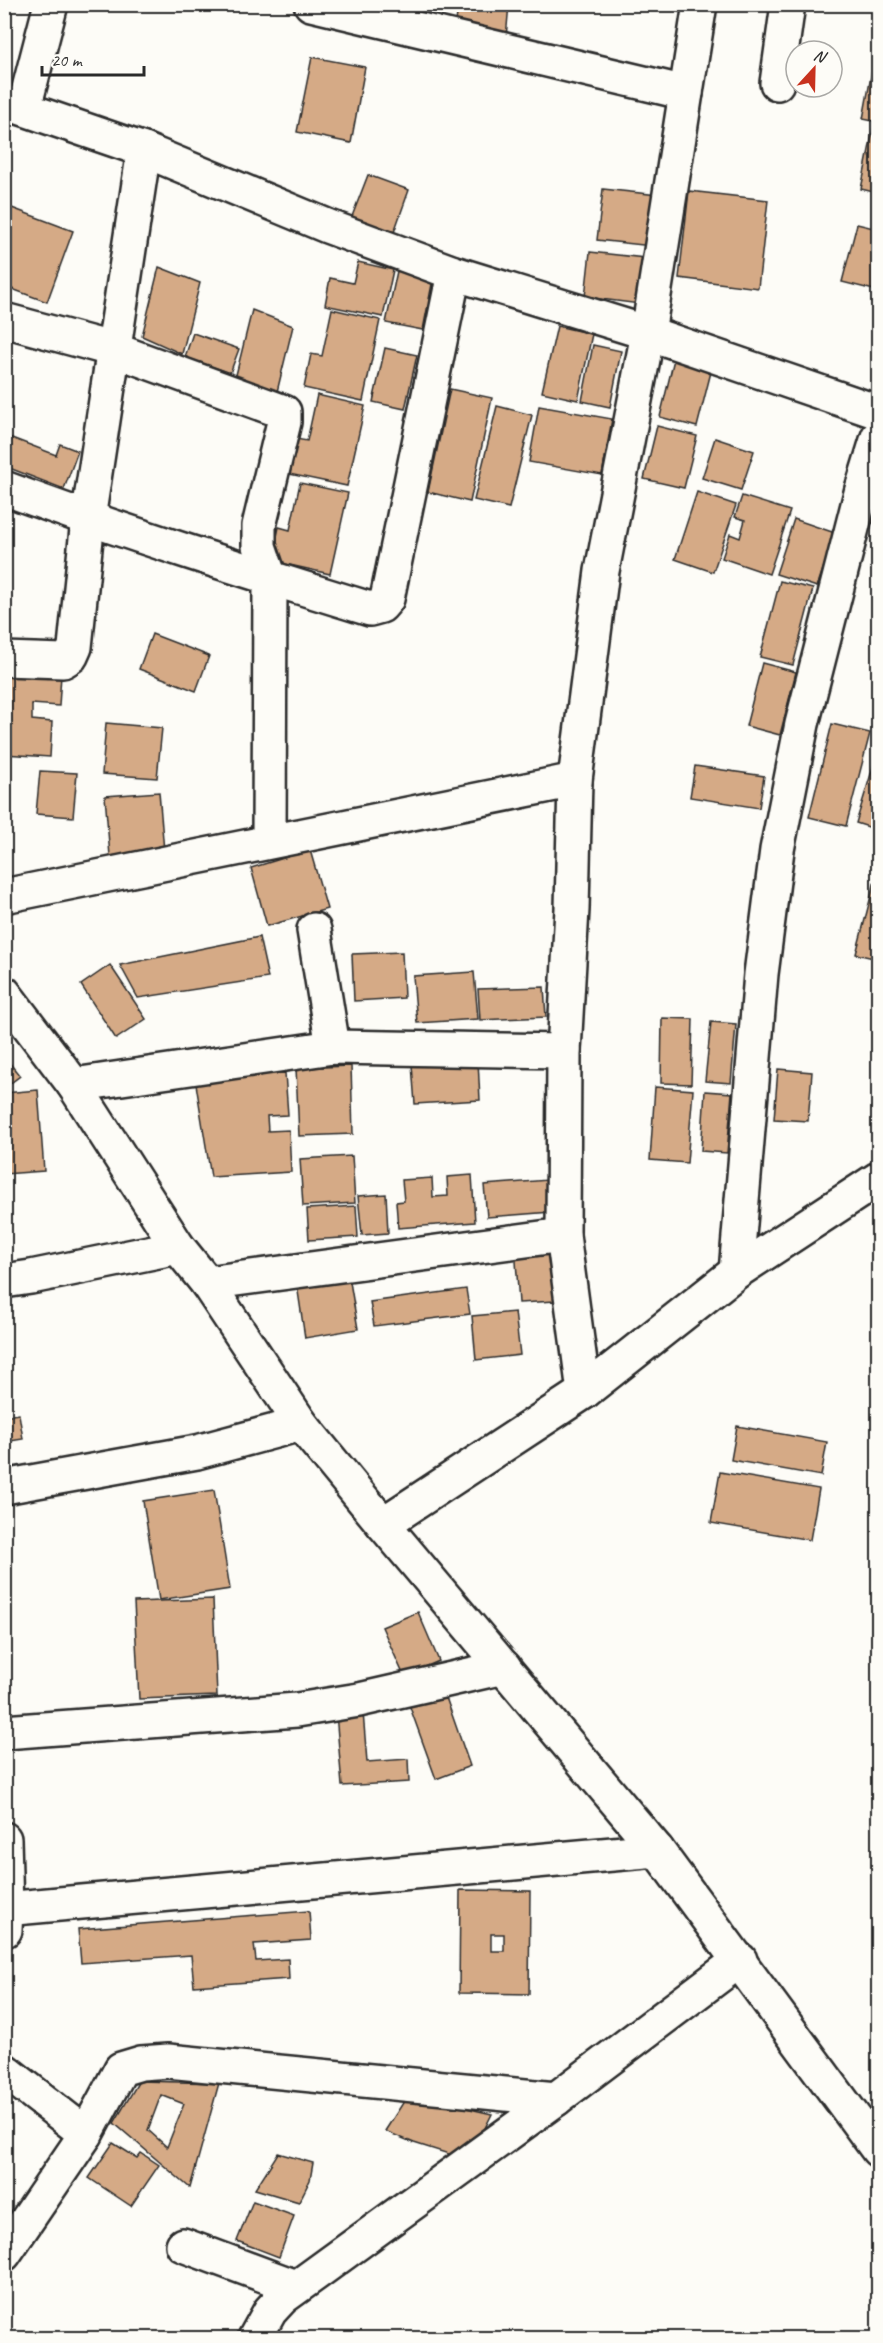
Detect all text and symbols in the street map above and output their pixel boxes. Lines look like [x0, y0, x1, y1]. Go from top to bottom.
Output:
scale bar [42, 39, 144, 77]
north arrow [784, 39, 844, 99]
text: N [811, 45, 830, 68]
text: 20 m [51, 49, 84, 71]

